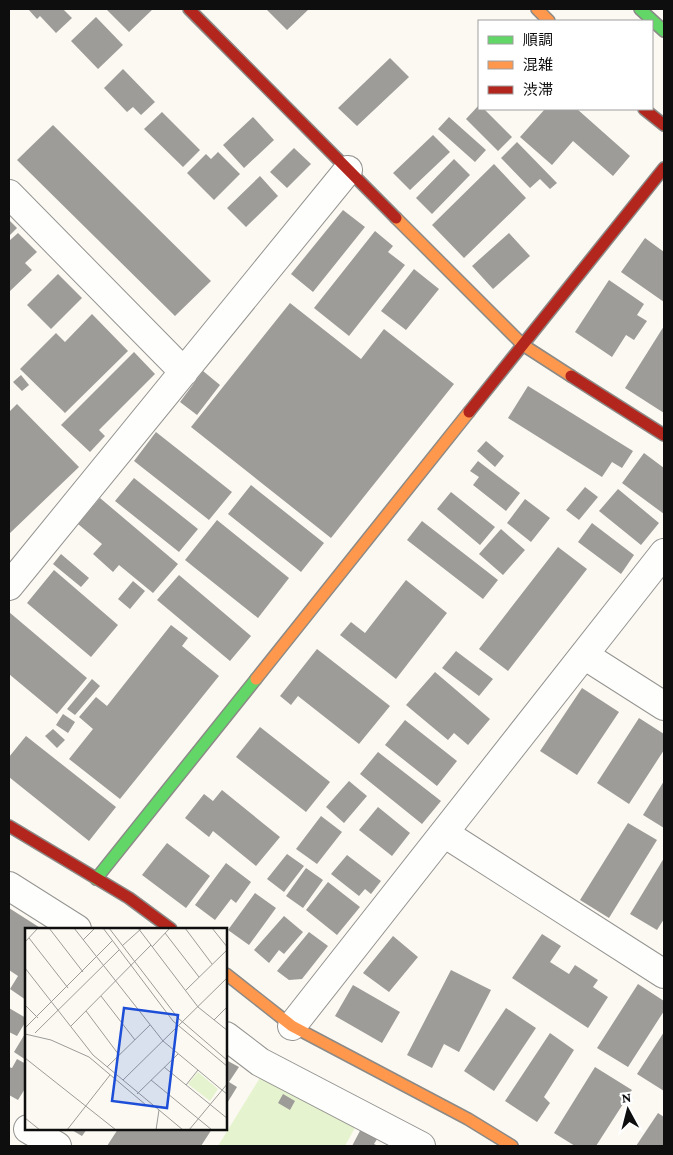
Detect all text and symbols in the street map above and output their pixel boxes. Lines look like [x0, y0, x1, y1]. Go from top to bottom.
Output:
legend [478, 20, 653, 110]
text: 順調 [523, 32, 553, 48]
text: 混雑 [523, 57, 553, 73]
text: 渋滞 [523, 82, 553, 98]
inset map [25, 928, 228, 1130]
north arrow [603, 1085, 653, 1135]
text: N [621, 1089, 633, 1106]

